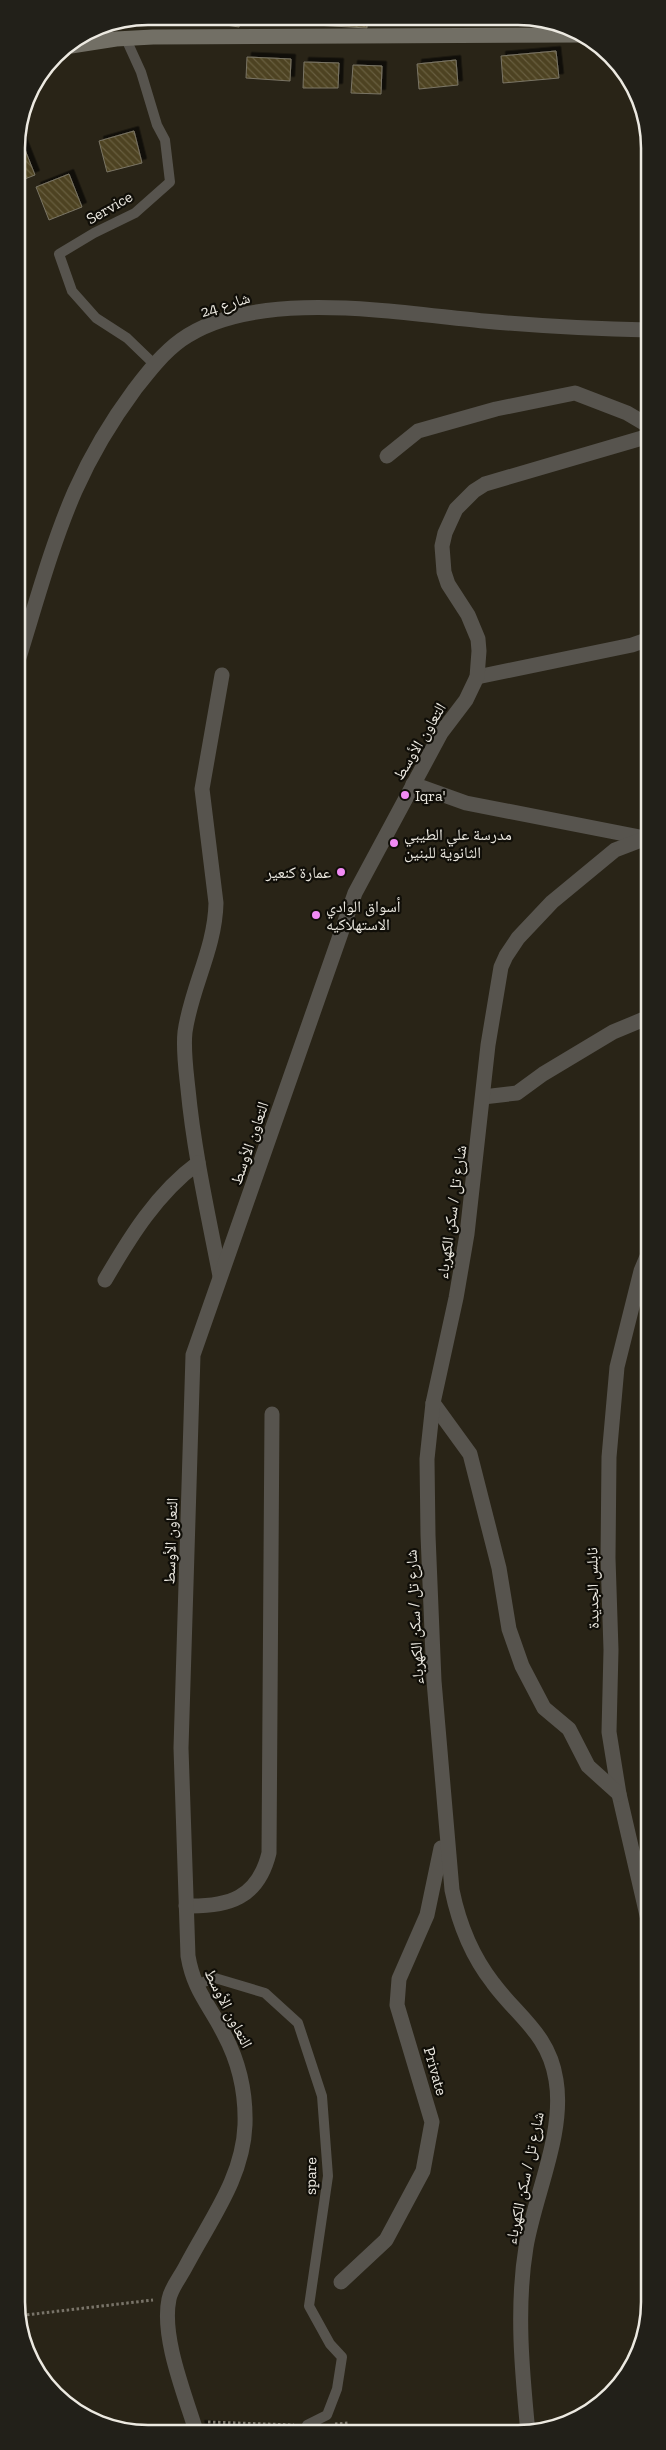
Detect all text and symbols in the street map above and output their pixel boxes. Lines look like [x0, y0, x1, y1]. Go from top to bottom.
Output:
street label: Service [83, 187, 136, 228]
street label: شارع 24 [198, 288, 253, 322]
street label: التعاون الأوسط [389, 699, 451, 784]
place label: Iqra' [415, 786, 446, 805]
marker: Iqra' [399, 789, 411, 801]
place label: مدرسة علي الطيبي الثانوية للبنين [404, 825, 512, 863]
marker: مدرسة علي الطيبي الثانوية للبنين [388, 837, 400, 849]
place label: عمارة كنعير [265, 863, 331, 882]
marker: عمارة كنعير [335, 866, 347, 878]
place label: أسواق الوادي الاستهلاكيه [326, 897, 401, 934]
marker: أسواق الوادي الاستهلاكيه [310, 909, 322, 921]
street label: التعاون الأوسط [226, 1099, 274, 1188]
street label: شارع تل / سكن الكهرباء [433, 1144, 471, 1280]
street label: التعاون الأوسط [159, 1497, 183, 1585]
street label: نابلس الجديدة [582, 1547, 604, 1629]
street label: شارع تل / سكن الكهرباء [401, 1549, 429, 1685]
street label: التعاون الأوسط [200, 1965, 257, 2052]
street label: Private [420, 2045, 451, 2098]
street label: شارع تل / سكن الكهرباء [501, 2110, 549, 2246]
street label: spare [301, 2157, 320, 2195]

